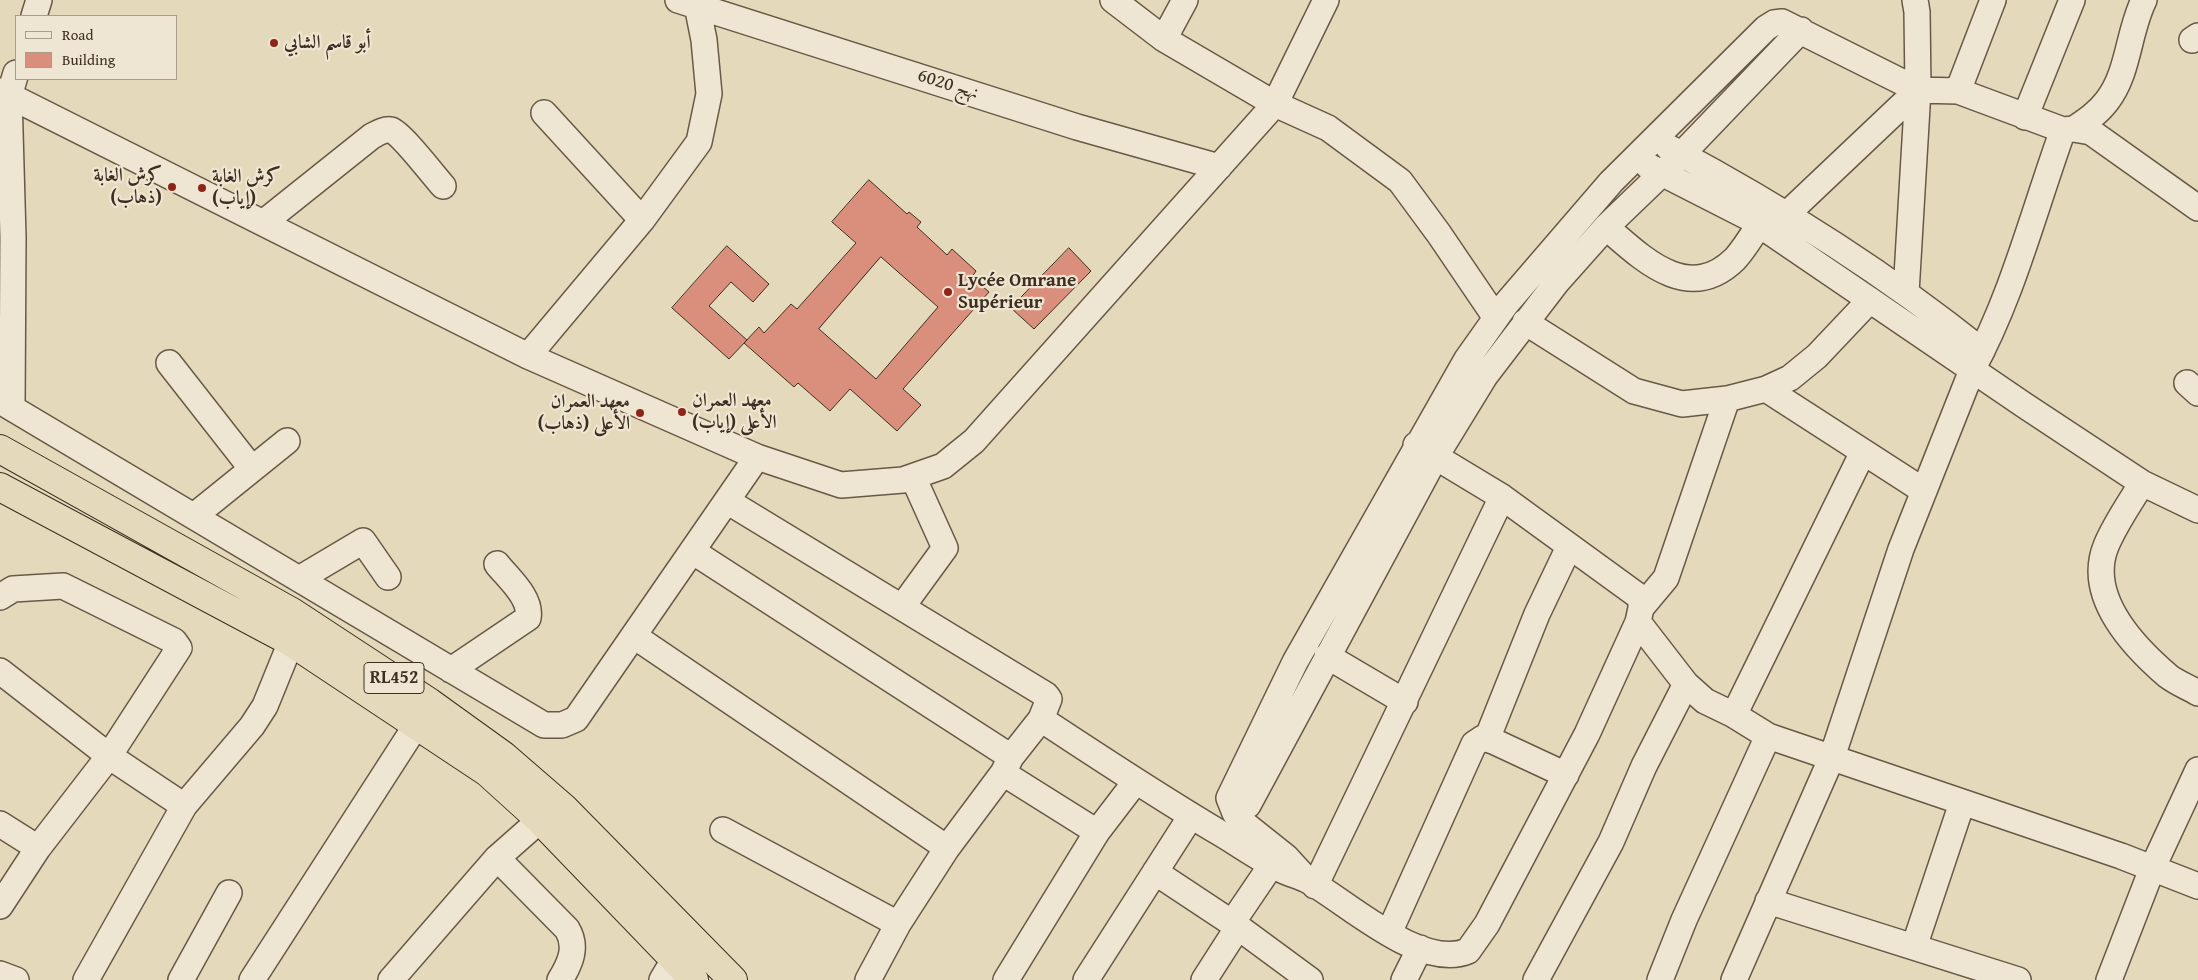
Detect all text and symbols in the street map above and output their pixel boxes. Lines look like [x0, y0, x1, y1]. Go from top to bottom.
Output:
legend [15, 15, 178, 80]
text: Road [62, 24, 93, 45]
place label: أبو قاسم الشابي [284, 32, 371, 54]
marker: أبو قاسم الشابي [268, 37, 280, 49]
text: Building [62, 49, 115, 70]
street label: نهج 6020 [915, 64, 981, 106]
place label: كرش الغابة (ذهاب) [93, 165, 162, 209]
place label: كرش الغابة (إياب) [212, 166, 281, 210]
marker: كرش الغابة (ذهاب) [166, 181, 178, 193]
marker: كرش الغابة (إياب) [196, 182, 208, 194]
place label: Lycée Omrane Supérieur [958, 270, 1076, 314]
marker: Lycée Omrane Supérieur [942, 286, 954, 298]
place label: معهد العمران الأعلى (إياب) [692, 390, 777, 434]
place label: معهد العمران الأعلى (ذهاب) [538, 391, 630, 435]
marker: معهد العمران الأعلى (إياب) [676, 406, 688, 418]
marker: معهد العمران الأعلى (ذهاب) [634, 407, 646, 419]
road number: RL452 [364, 662, 424, 694]

